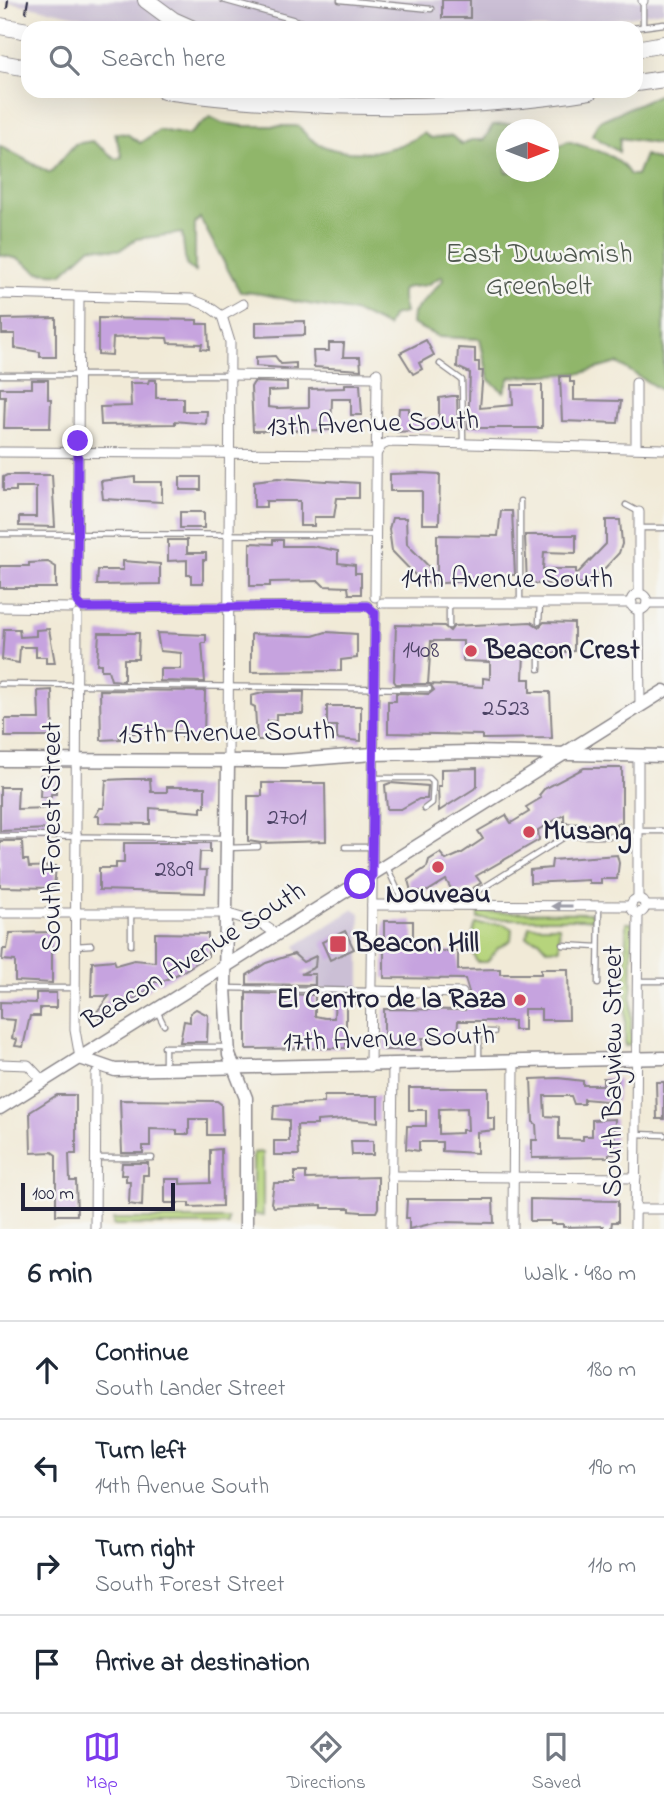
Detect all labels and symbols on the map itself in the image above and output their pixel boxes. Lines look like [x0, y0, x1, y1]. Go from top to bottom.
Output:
north arrow [496, 119, 559, 182]
park label: East Duwamish Greenbelt [445, 235, 633, 308]
street label: 13th Avenue South [266, 401, 480, 449]
route end [62, 425, 93, 456]
street label: 14th Avenue South [401, 560, 613, 601]
place label: Beacon Crest [483, 631, 640, 672]
house number: 1408 [403, 634, 439, 669]
marker: Beacon Crest [463, 643, 479, 659]
house number: 2523 [482, 692, 530, 727]
street label: 15th Avenue South [118, 712, 336, 756]
street label: South Forest Street [33, 722, 74, 952]
house number: 2701 [267, 801, 307, 836]
place label: Musang [543, 812, 632, 854]
marker: Musang [521, 824, 537, 840]
house number: 2809 [155, 853, 194, 888]
marker: Nouveau [430, 859, 446, 875]
route start [344, 868, 375, 899]
street label: Beacon Avenue South [75, 872, 314, 1043]
place label: Nouveau [386, 875, 490, 916]
one-way arrow [551, 901, 573, 912]
place label: Beacon Hill [352, 924, 479, 965]
marker: Beacon Hill [328, 934, 348, 954]
street label: South Bayview Street [594, 945, 635, 1197]
place label: El Centro de la Raza [276, 980, 506, 1021]
marker: El Centro de la Raza [512, 992, 528, 1008]
street label: 17th Avenue South [282, 1016, 496, 1064]
scale bar [21, 1180, 175, 1212]

